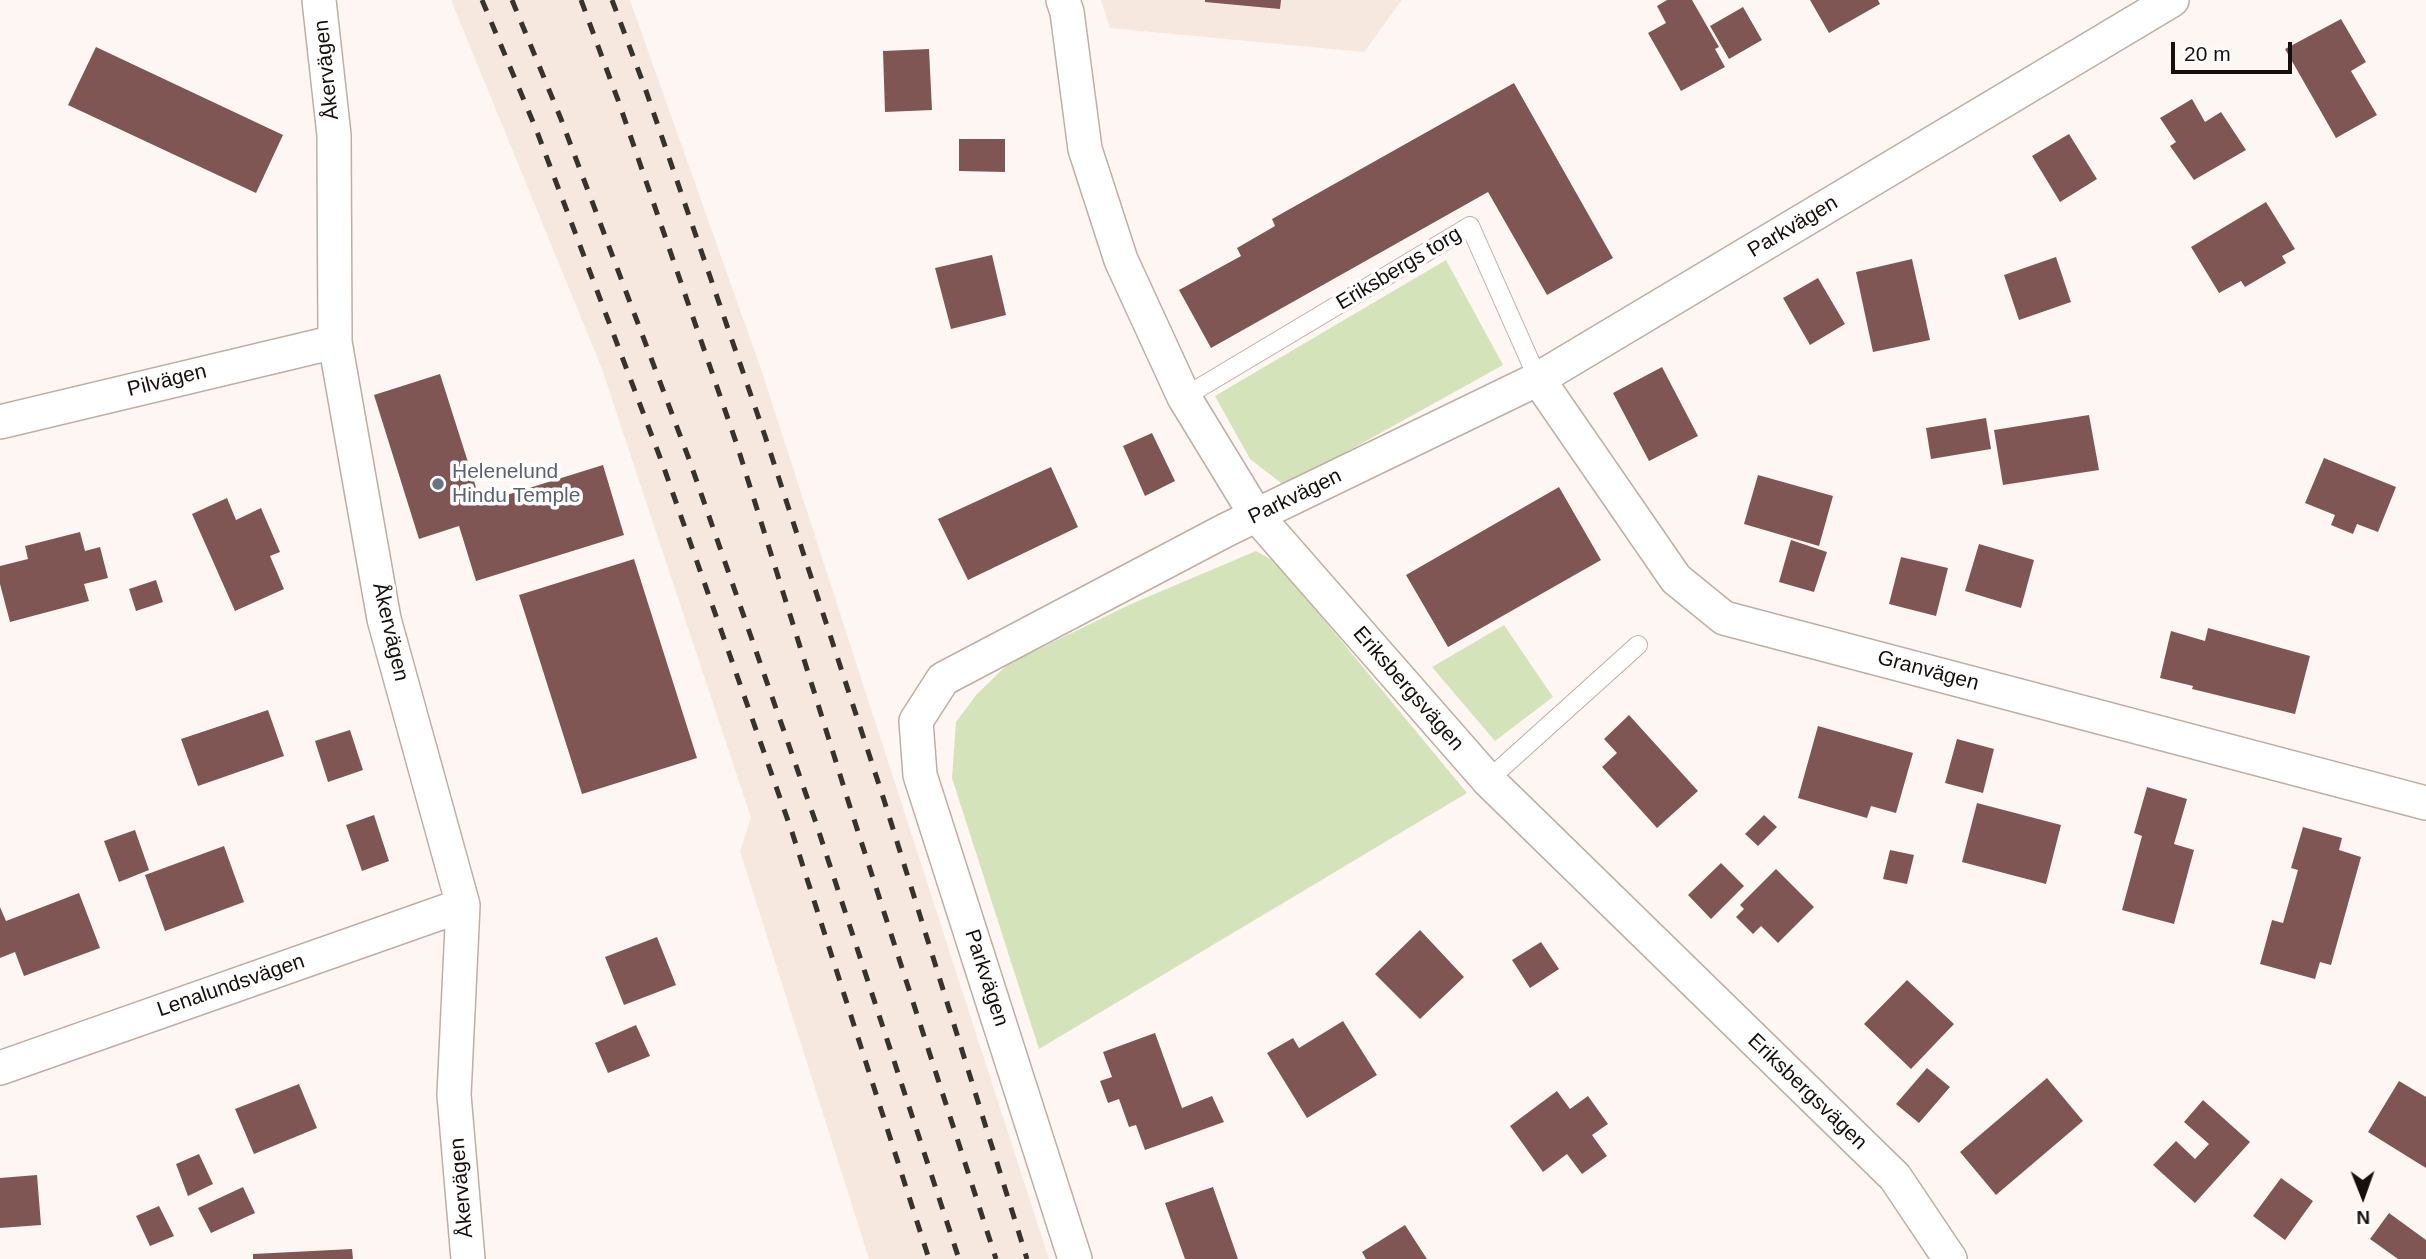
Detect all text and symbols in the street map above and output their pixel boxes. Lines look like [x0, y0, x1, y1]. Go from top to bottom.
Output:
street label: Åkervägen [309, 19, 345, 121]
scale bar [2174, 28, 2295, 72]
text: 20 m [2184, 42, 2231, 65]
street label: Parkvägen [1743, 190, 1843, 264]
street label: Eriksbergs torg [1332, 222, 1466, 316]
street label: Pilvägen [125, 359, 209, 403]
place label: Helenelund Hindu Temple [452, 459, 580, 509]
street label: Parkvägen [1244, 464, 1346, 530]
marker: Helenelund Hindu Temple [430, 476, 446, 492]
street label: Åkervägen [366, 580, 414, 684]
street label: Eriksbergsvägen [1347, 622, 1469, 756]
street label: Granvägen [1875, 645, 1981, 697]
street label: Parkvägen [959, 926, 1013, 1030]
street label: Lenalundsvägen [154, 949, 308, 1023]
street label: Eriksbergsvägen [1742, 1029, 1872, 1155]
street label: Åkervägen [445, 1137, 479, 1239]
north arrow [2328, 1161, 2398, 1231]
text: N [2356, 1207, 2370, 1228]

